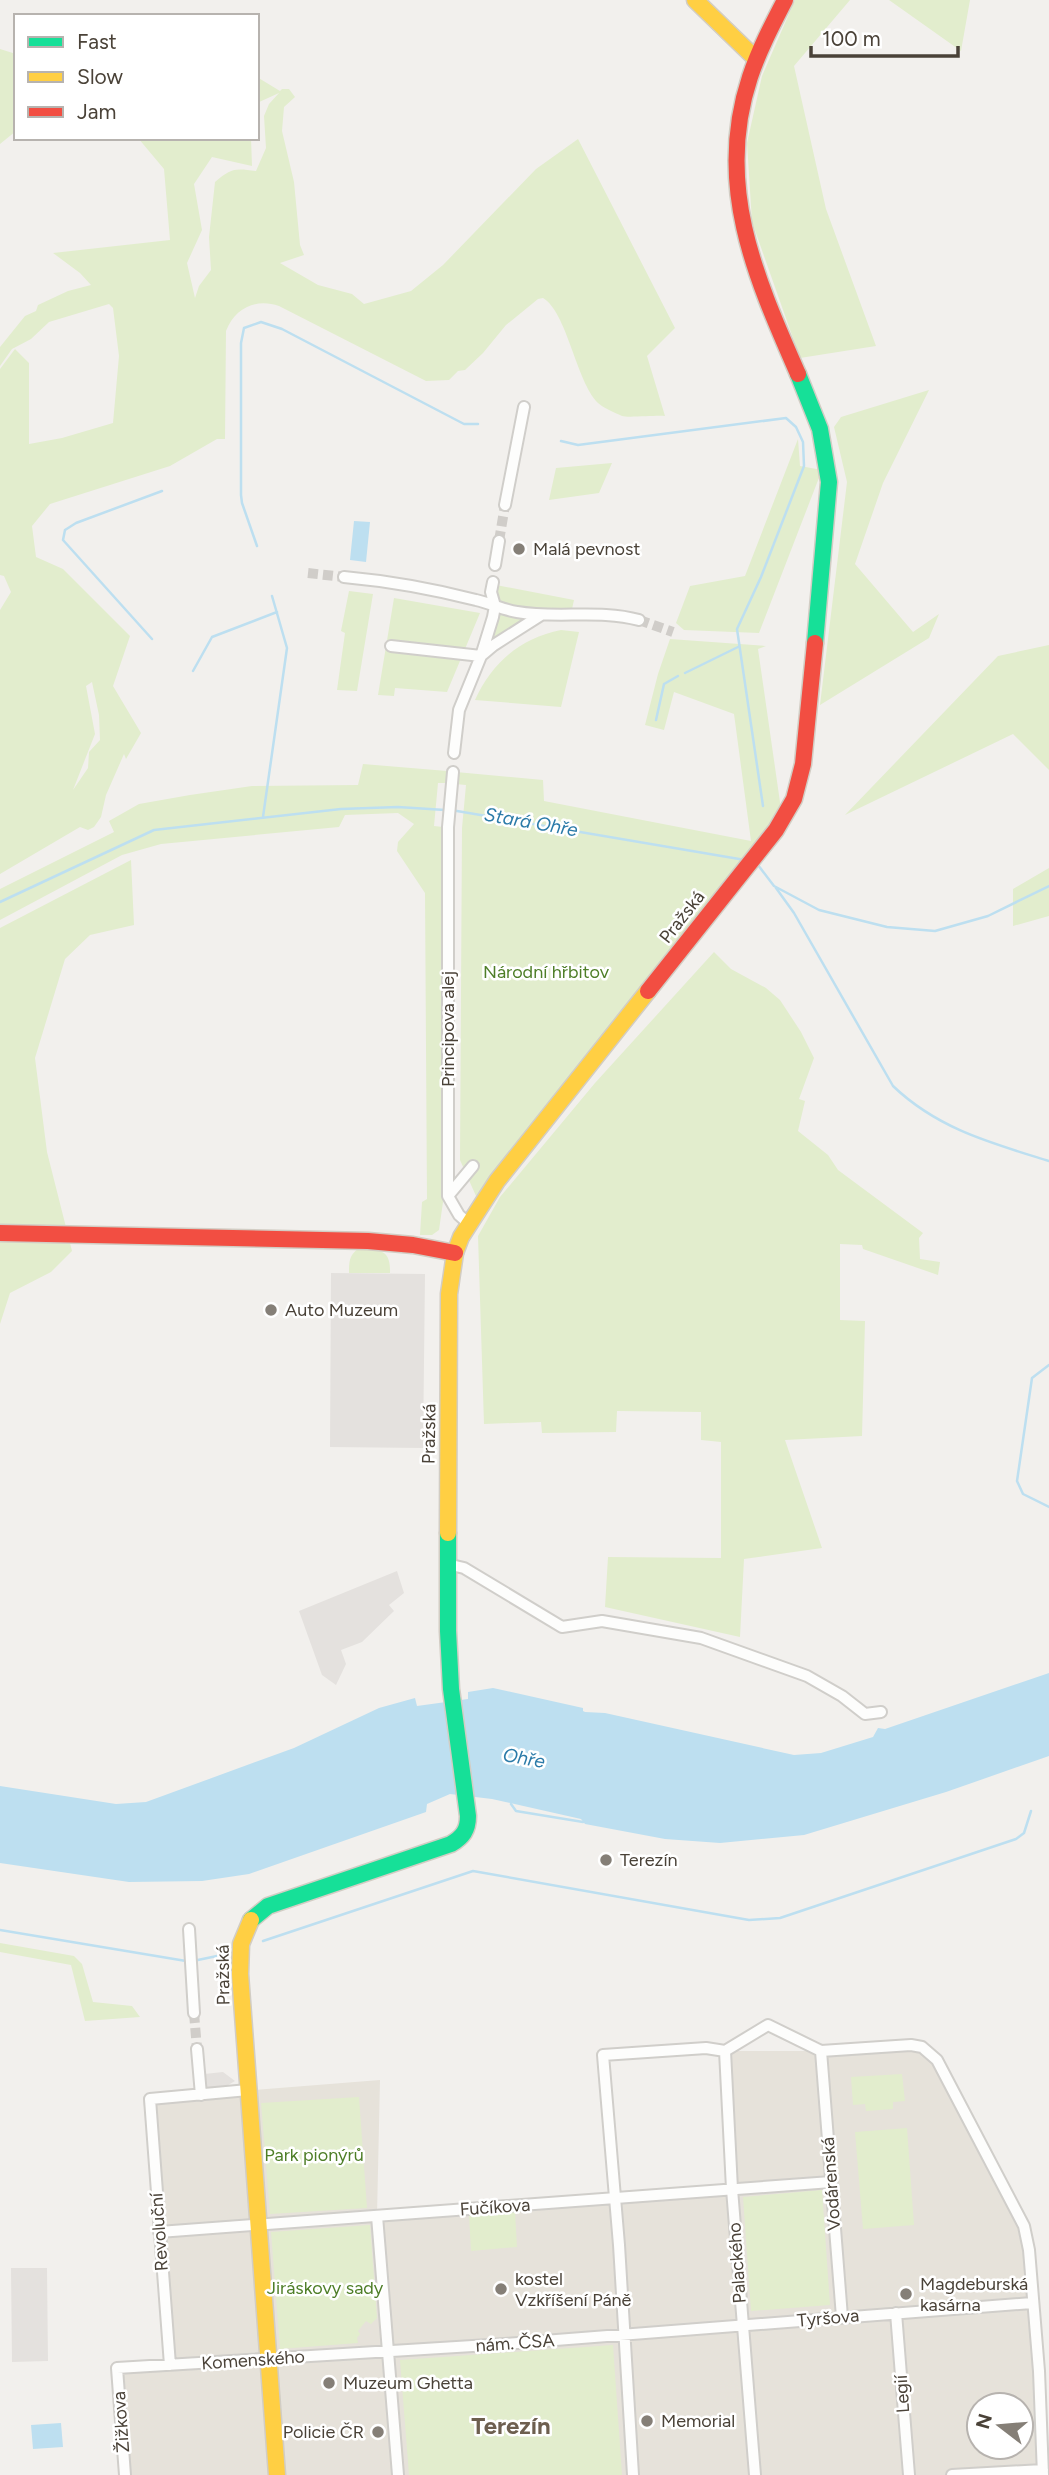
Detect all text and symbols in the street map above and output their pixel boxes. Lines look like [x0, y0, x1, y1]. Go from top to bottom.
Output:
legend [14, 14, 259, 140]
scale bar [811, 14, 958, 58]
text: 100 m [822, 26, 881, 51]
text: Fast [77, 29, 117, 54]
text: Slow [77, 64, 123, 89]
text: Jam [77, 99, 116, 124]
place label: Malá pevnost [533, 538, 640, 560]
marker: Malá pevnost [511, 541, 527, 557]
water label: Stará Ohře [482, 802, 580, 842]
street label: Pražská [655, 886, 709, 948]
park label: Národní hřbitov [483, 961, 610, 983]
street label: Principova alej [437, 971, 459, 1087]
place label: Auto Muzeum [285, 1299, 398, 1321]
marker: Auto Muzeum [263, 1302, 279, 1318]
street label: Pražská [417, 1404, 441, 1464]
water label: Ohře [501, 1743, 547, 1773]
place label: Terezín [620, 1849, 678, 1871]
marker: Terezín [598, 1852, 614, 1868]
street label: Pražská [211, 1945, 235, 2005]
street label: Vodárenská [817, 2136, 845, 2232]
park label: Park pionýrů [264, 2144, 364, 2166]
street label: Revoluční [145, 2191, 173, 2272]
street label: Fučíkova [459, 2194, 531, 2220]
street label: Palackého [723, 2222, 751, 2304]
place label: kostel Vzkříšení Páně [515, 2268, 632, 2311]
place label: Magdeburská kasárna [920, 2273, 1028, 2316]
park label: Jiráskovy sady [267, 2277, 384, 2299]
marker: kostel Vzkříšení Páně [493, 2281, 509, 2297]
marker: Magdeburská kasárna [898, 2286, 914, 2302]
street label: Tyršova [796, 2304, 860, 2332]
street label: nám. ČSA [475, 2329, 555, 2357]
street label: Komenského [200, 2345, 306, 2375]
place label: Muzeum Ghetta [343, 2372, 473, 2394]
street label: Legií [890, 2373, 914, 2414]
marker: Muzeum Ghetta [321, 2375, 337, 2391]
street label: Žižkova [108, 2390, 134, 2454]
north arrow [965, 2391, 1035, 2461]
place label: Memorial [661, 2410, 735, 2432]
district label: Terezín [471, 2411, 551, 2440]
text: N [971, 2411, 997, 2432]
marker: Memorial [639, 2413, 655, 2429]
place label: Policie ČR [283, 2421, 364, 2443]
marker: Policie ČR [370, 2424, 386, 2440]

